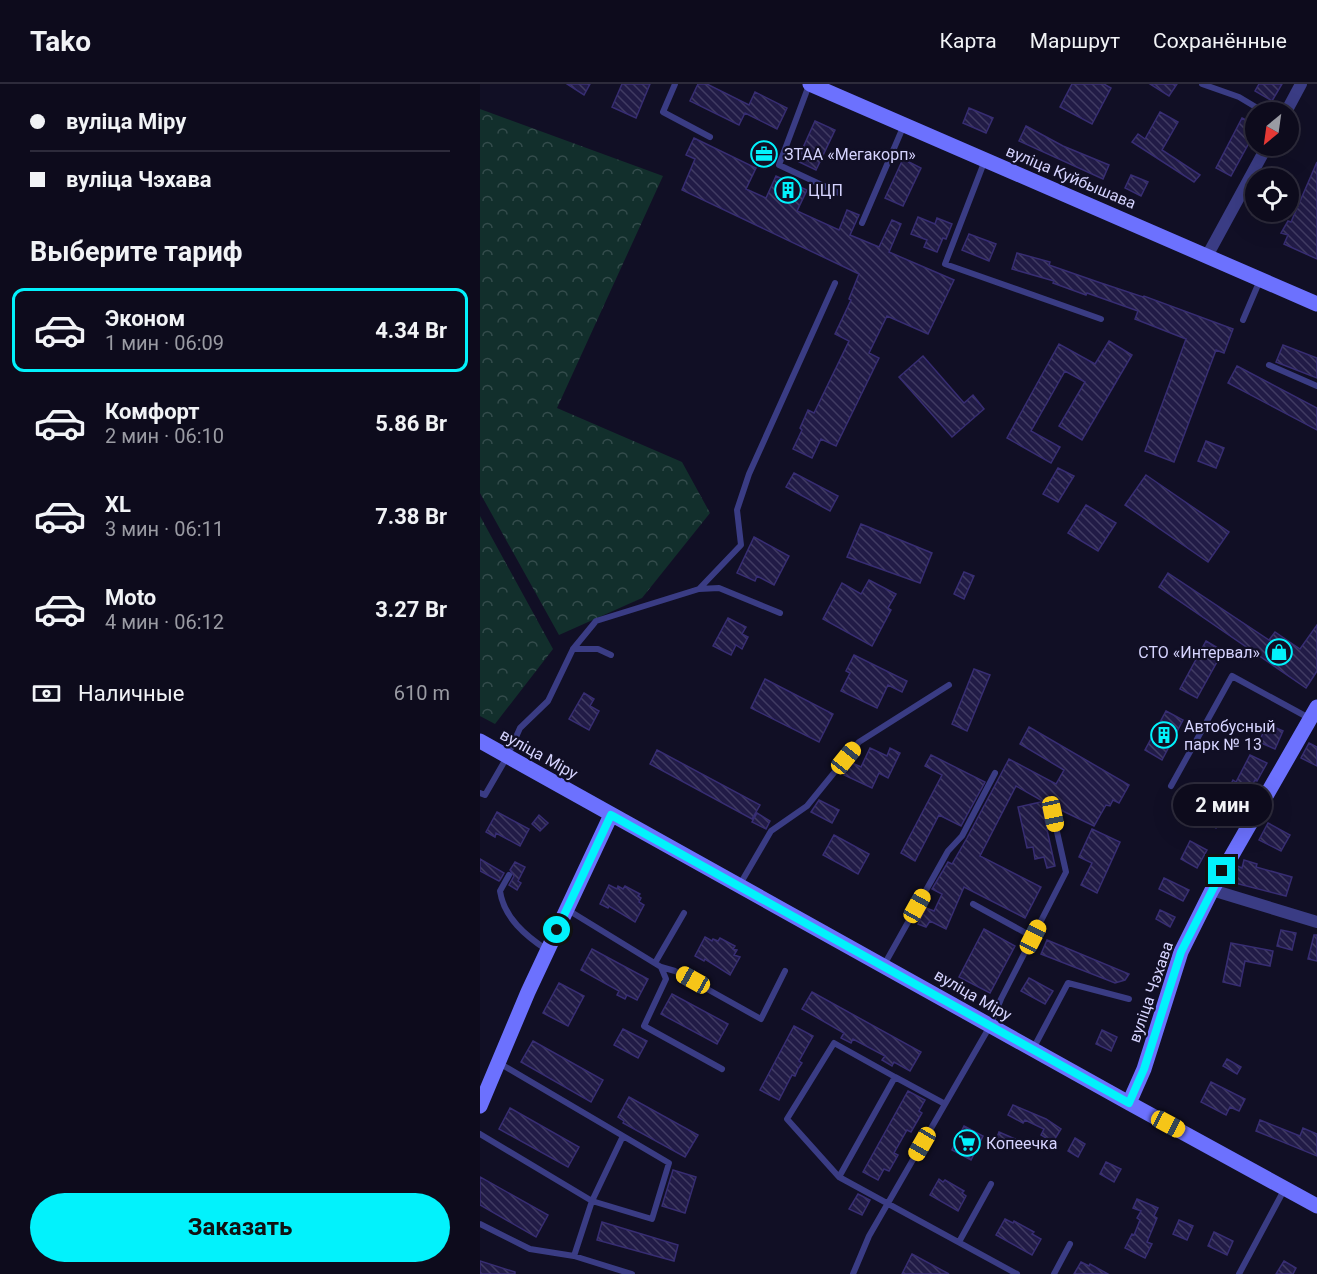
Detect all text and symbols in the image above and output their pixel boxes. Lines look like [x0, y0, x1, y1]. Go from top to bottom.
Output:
text: Tako [30, 25, 91, 58]
text: Карта [940, 29, 997, 53]
text: Маршрут [1030, 29, 1120, 53]
text: Сохранённые [1153, 29, 1287, 53]
north arrow [1245, 102, 1299, 156]
map controls [1245, 102, 1299, 222]
text: вуліца Міру [66, 109, 186, 134]
office icon: ЗТАА «Мегакорп» [749, 139, 779, 169]
street label: вуліца Куйбышава [1003, 141, 1139, 213]
place label: ЗТАА «Мегакорп» [784, 145, 916, 164]
text: вуліца Чэхава [66, 167, 212, 192]
button: locate [1245, 168, 1299, 222]
building icon: ЦЦП [773, 175, 803, 205]
place label: ЦЦП [808, 181, 843, 200]
text: Выберите тариф [30, 236, 242, 268]
icon: car [33, 303, 87, 357]
text: Эконом [105, 306, 185, 331]
text: 4.34 Br [375, 318, 447, 343]
text: 1 мин · 06:09 [105, 331, 224, 355]
icon: car [33, 396, 87, 450]
text: Комфорт [105, 399, 200, 424]
text: 5.86 Br [375, 411, 447, 436]
text: 2 мин · 06:10 [105, 424, 224, 448]
icon: car [33, 489, 87, 543]
text: XL [105, 492, 131, 517]
text: 7.38 Br [375, 504, 447, 529]
text: 3 мин · 06:11 [105, 517, 224, 541]
icon: car [33, 582, 87, 636]
text: Moto [105, 585, 156, 610]
text: 3.27 Br [375, 597, 447, 622]
text: 4 мин · 06:12 [105, 610, 224, 634]
shop icon: СТО «Интервал» [1264, 637, 1294, 667]
place label: СТО «Интервал» [1138, 643, 1260, 662]
icon: cash [30, 677, 63, 710]
text: Наличные [78, 681, 184, 706]
text: 610 m [394, 681, 450, 705]
place label: Автобусный парк № 13 [1184, 717, 1276, 754]
building icon: Автобусный парк № 13 [1149, 720, 1179, 750]
street label: вуліца Міру [497, 725, 582, 783]
car [828, 738, 864, 778]
callout: 2 мин [1172, 784, 1272, 826]
text: 2 мин [1195, 793, 1250, 817]
car [1040, 795, 1066, 833]
route end [1208, 857, 1235, 884]
car [900, 886, 934, 926]
route start [543, 916, 570, 943]
car [1017, 917, 1049, 957]
street label: вуліца Чэхава [1125, 939, 1177, 1045]
car [673, 963, 713, 997]
street label: вуліца Міру [931, 965, 1015, 1025]
car [1148, 1108, 1188, 1140]
car [905, 1124, 939, 1164]
supermarket icon: Копеечка [952, 1128, 982, 1158]
place label: Копеечка [986, 1134, 1057, 1153]
button: Заказать [30, 1193, 450, 1262]

